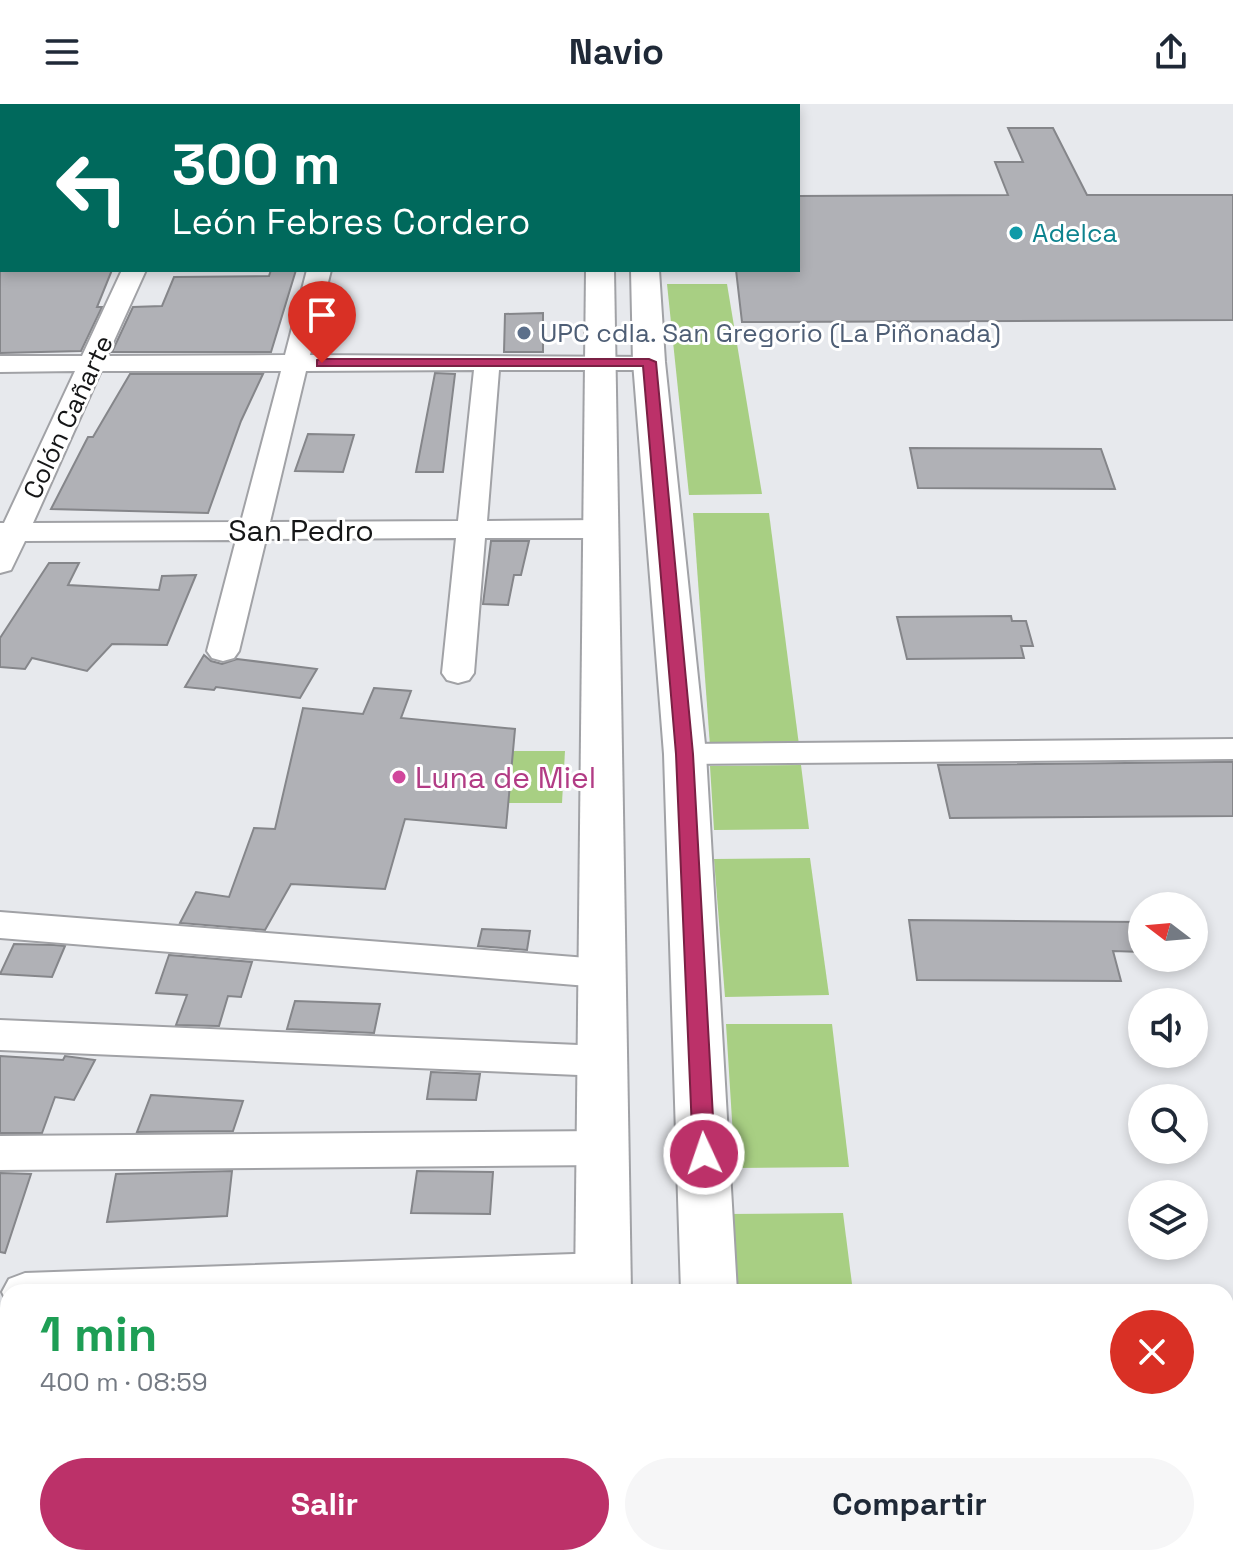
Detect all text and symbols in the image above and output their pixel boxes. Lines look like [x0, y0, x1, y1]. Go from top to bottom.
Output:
text: Navio [569, 29, 664, 75]
icon: menu [40, 30, 84, 74]
icon: share [1149, 30, 1193, 74]
text: 300 m [172, 129, 341, 200]
icon: left [40, 136, 144, 240]
text: León Febres Cordero [172, 199, 531, 245]
place label: Adelca [1032, 216, 1117, 250]
marker: Adelca [1007, 224, 1025, 242]
pin [288, 281, 356, 363]
icon: arrive [300, 293, 344, 337]
place label: UPC cdla. San Gregorio (La Piñonada) [540, 316, 1001, 350]
marker: UPC cdla. San Gregorio (La Piñonada) [515, 324, 533, 342]
street label: Colón Cañarte [15, 330, 121, 504]
street label: San Pedro [228, 511, 374, 550]
place label: Luna de Miel [415, 758, 596, 797]
marker: Luna de Miel [390, 768, 408, 786]
north arrow [1128, 892, 1208, 972]
map controls [1128, 892, 1208, 1260]
button: sound [1128, 988, 1208, 1068]
button: search [1128, 1084, 1208, 1164]
position arrow [662, 1112, 746, 1196]
button: layers [1128, 1180, 1208, 1260]
text: 1 min [40, 1304, 157, 1365]
button: close [1110, 1310, 1194, 1394]
text: 400 m · 08:59 [40, 1365, 208, 1399]
button: Salir [40, 1458, 609, 1550]
button: Compartir [625, 1458, 1194, 1550]

